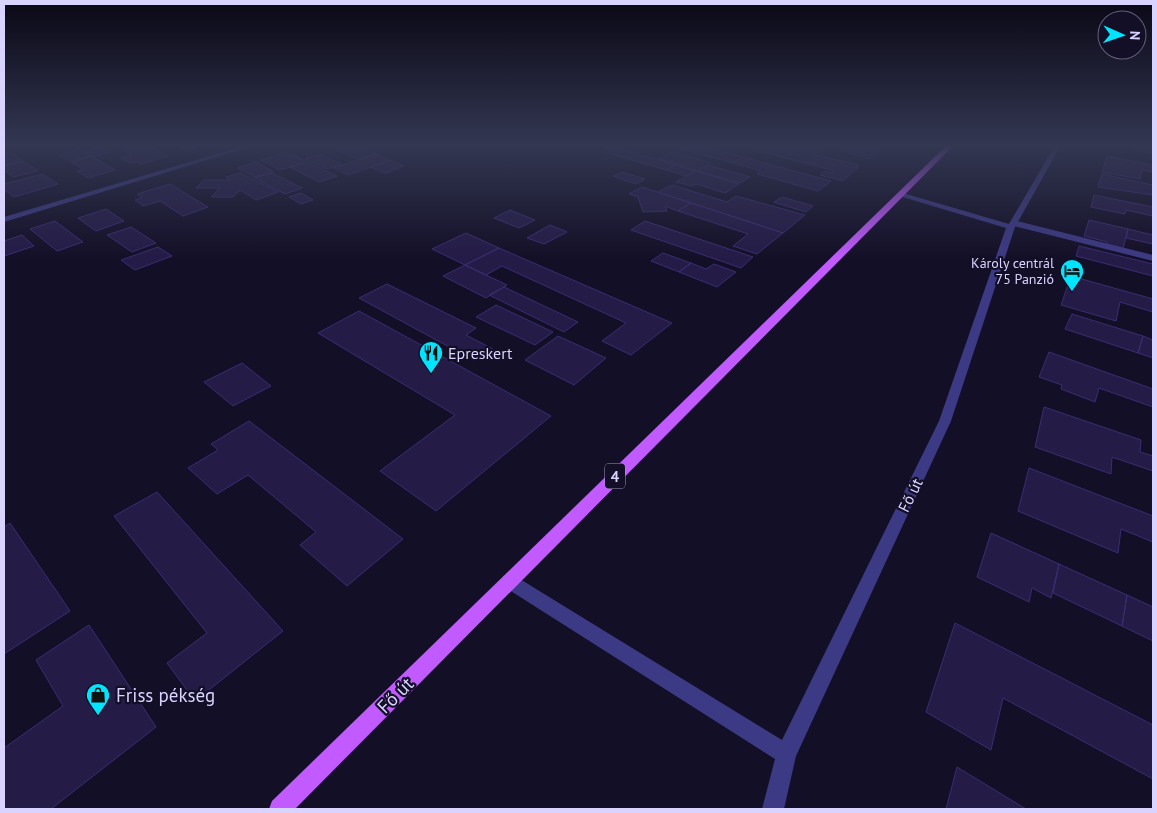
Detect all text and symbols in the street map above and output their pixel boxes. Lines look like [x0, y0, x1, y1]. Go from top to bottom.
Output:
north arrow [1097, 10, 1147, 60]
text: N [1126, 31, 1144, 40]
place label: Károly centrál 75 Panzió [971, 254, 1054, 288]
hotel icon: Károly centrál 75 Panzió [1059, 258, 1085, 292]
restaurant icon: Epreskert [418, 340, 444, 374]
place label: Epreskert [448, 343, 513, 363]
road number: 4 [605, 464, 625, 488]
street label: Fő út [893, 474, 927, 515]
street label: Fő út [372, 671, 419, 718]
shop icon: Friss pékség [85, 682, 111, 716]
place label: Friss pékség [116, 683, 215, 707]

